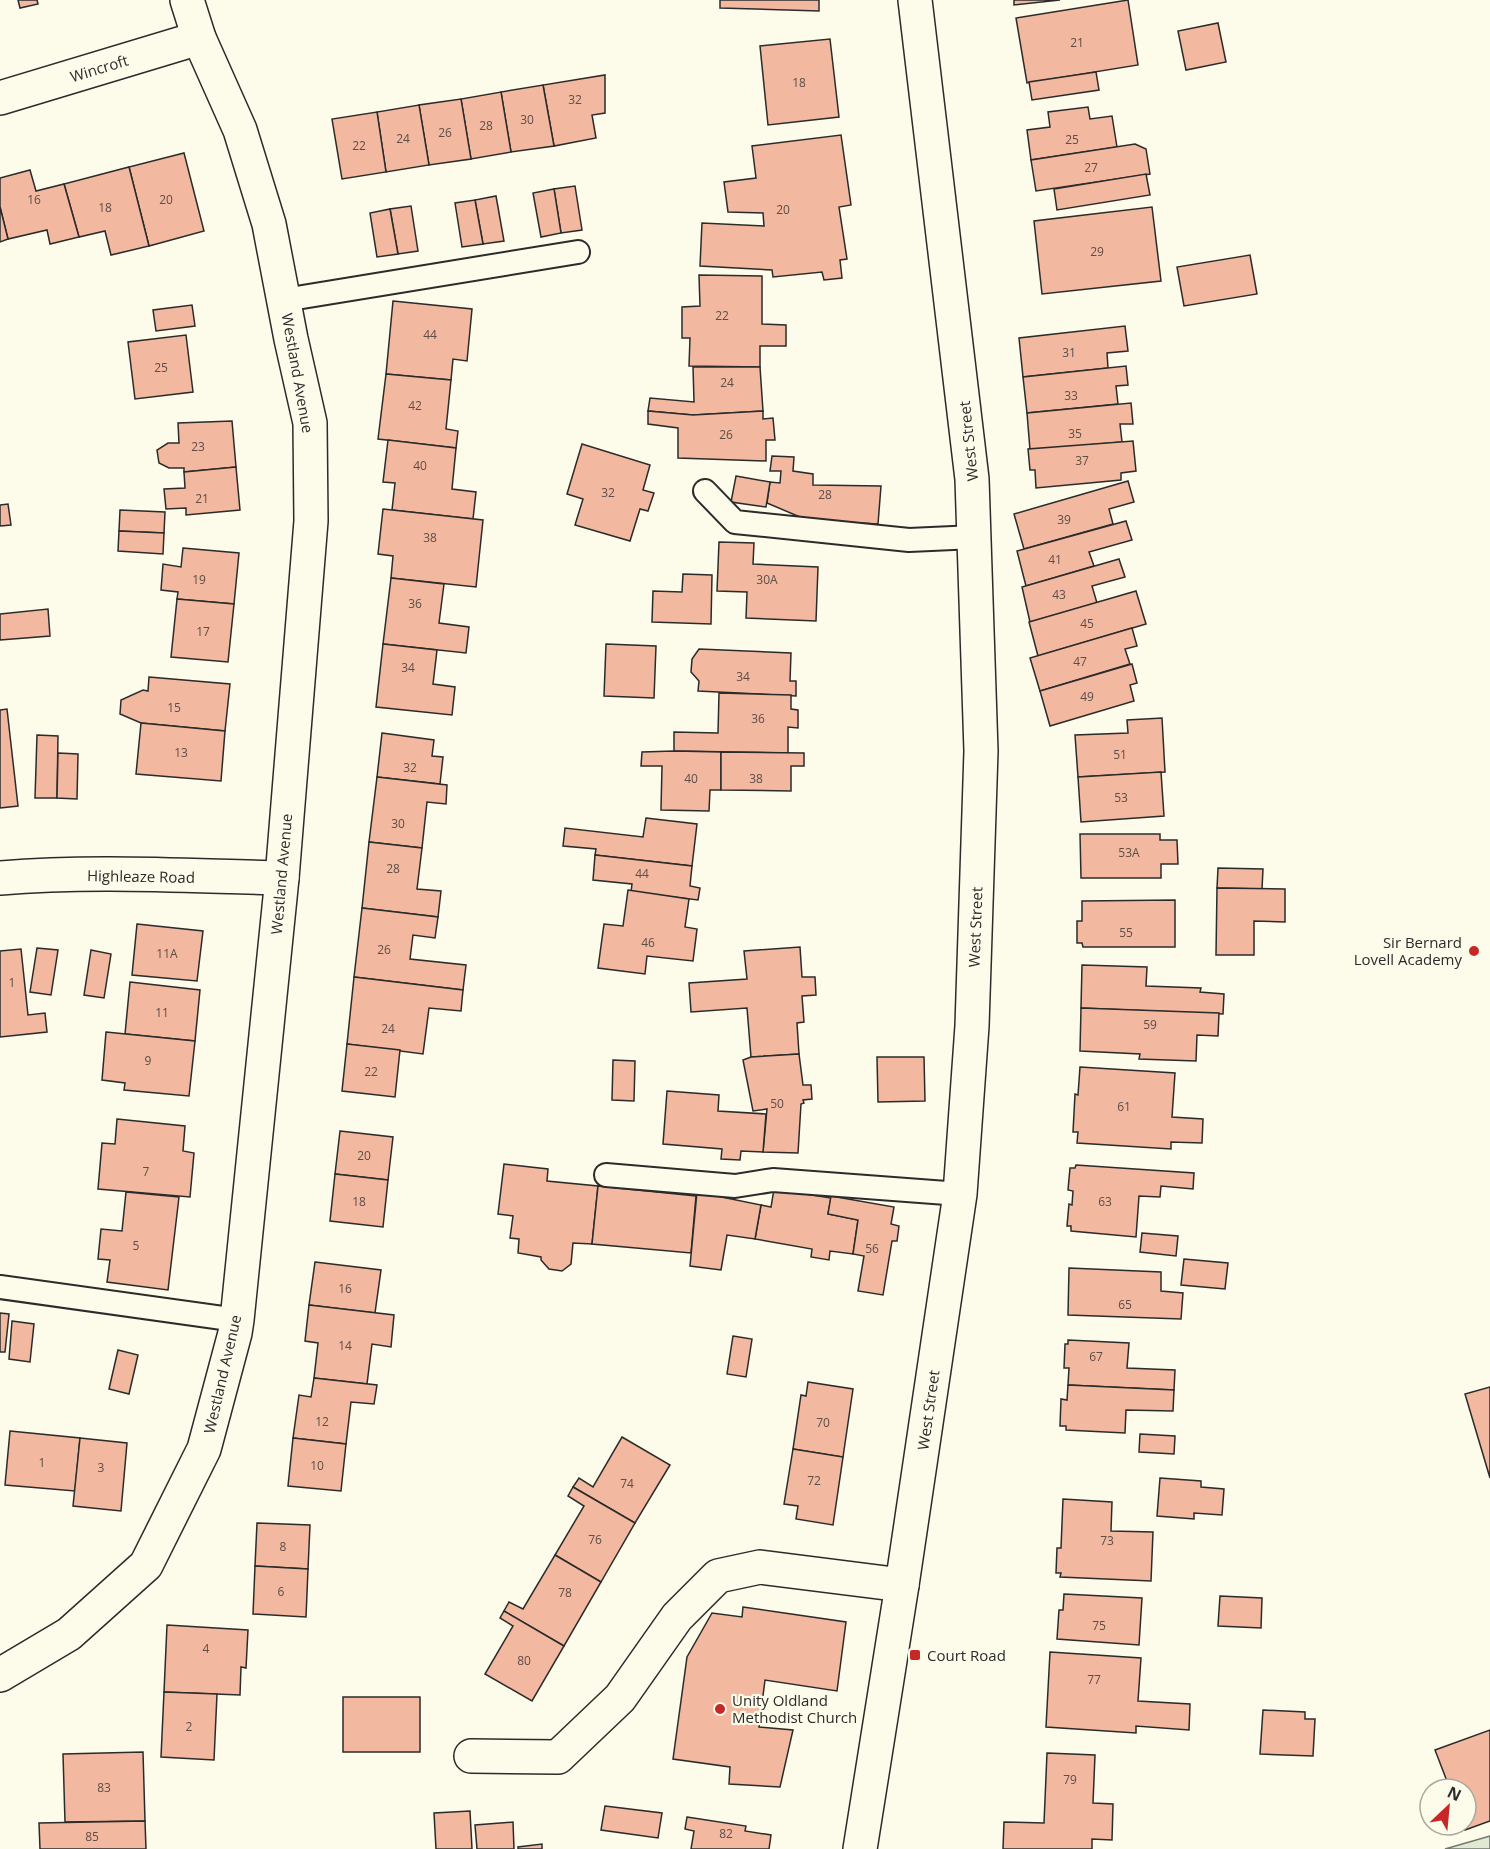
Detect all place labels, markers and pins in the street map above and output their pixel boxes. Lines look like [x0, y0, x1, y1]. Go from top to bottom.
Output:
place label: Sir Bernard Lovell Academy [1354, 932, 1462, 969]
marker: Sir Bernard Lovell Academy [1467, 944, 1481, 958]
place label: Court Road [927, 1645, 1006, 1665]
marker: Court Road [908, 1648, 922, 1662]
place label: Unity Oldland Methodist Church [732, 1690, 857, 1727]
marker: Unity Oldland Methodist Church [713, 1702, 727, 1716]

